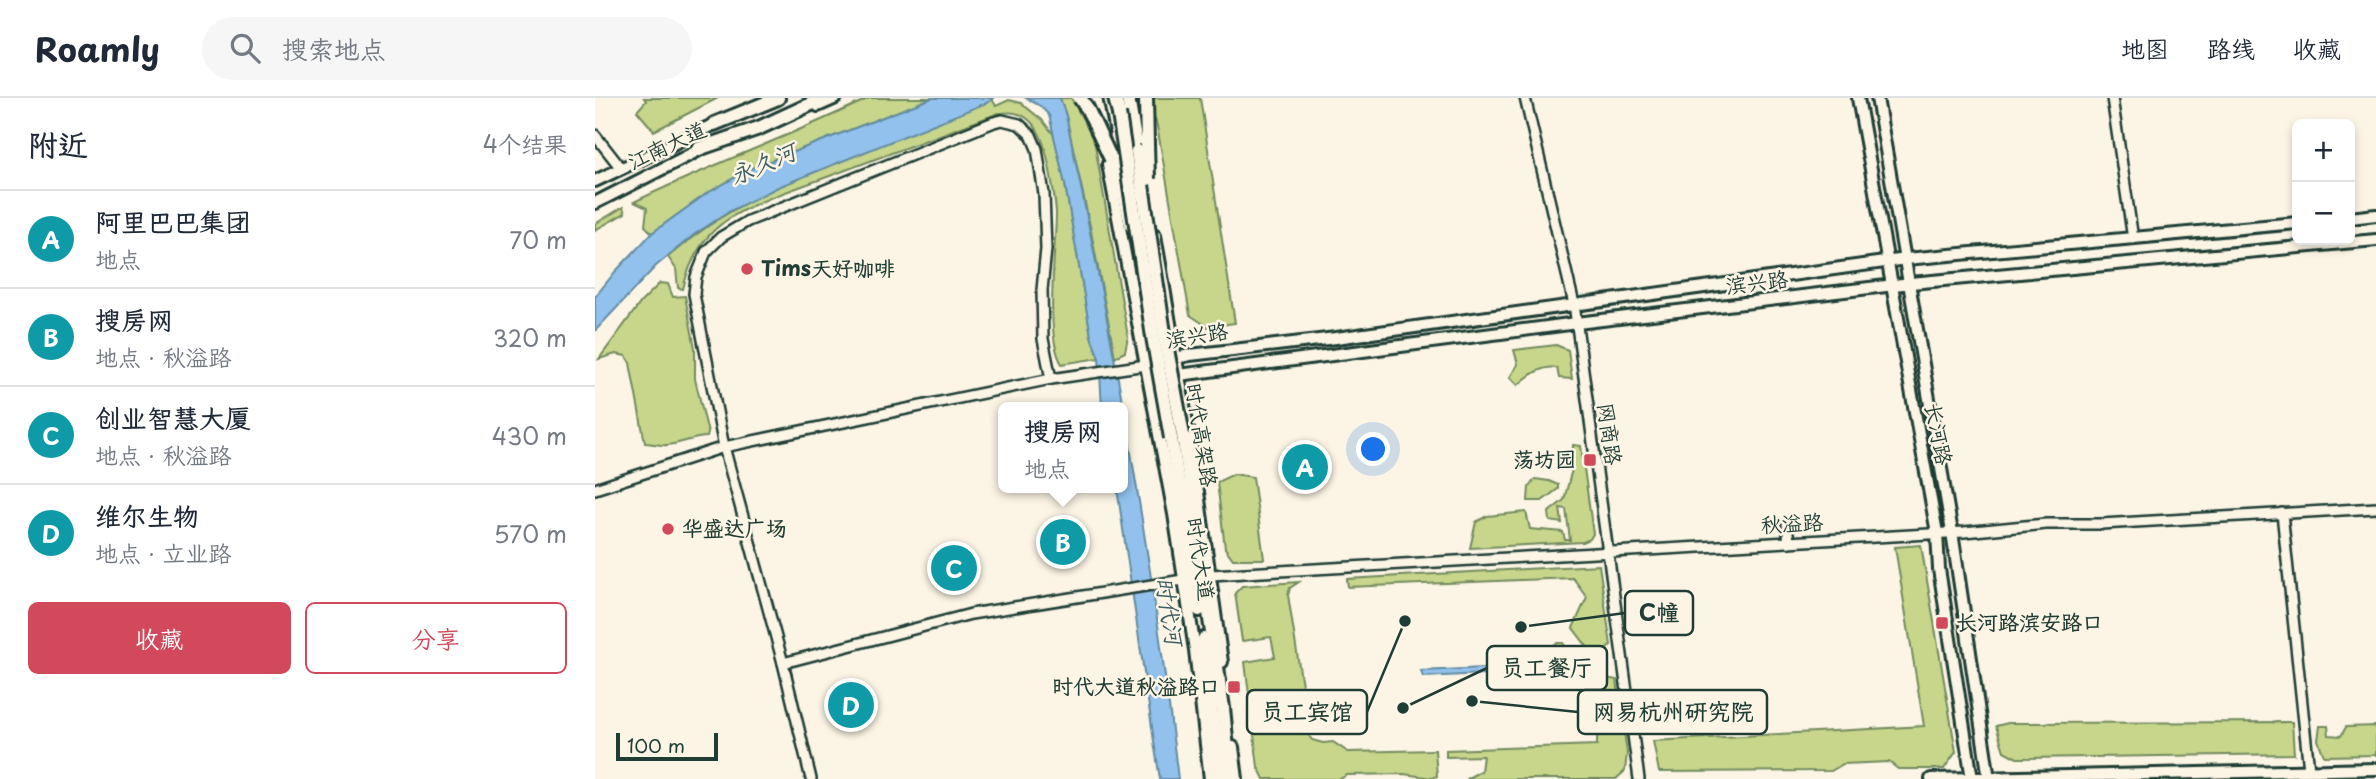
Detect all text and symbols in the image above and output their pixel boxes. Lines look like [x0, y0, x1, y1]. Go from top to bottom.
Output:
search box [202, 17, 692, 80]
text: Roamly [35, 23, 160, 73]
icon: search [226, 29, 264, 67]
text: 搜索地点 [282, 29, 386, 68]
text: 地图 [2121, 30, 2169, 66]
text: 路线 [2207, 30, 2255, 66]
text: 收藏 [2293, 30, 2341, 66]
street label: 江南大道 [621, 112, 711, 176]
map controls [2292, 119, 2355, 245]
button: + [2292, 119, 2355, 182]
text: 附近 [28, 121, 88, 166]
text: 4个结果 [483, 126, 567, 161]
water label: 永久河 [724, 131, 805, 192]
button: − [2292, 182, 2355, 245]
text: 阿里巴巴集团 [95, 202, 251, 241]
text: A [42, 222, 60, 257]
text: 70 m [509, 222, 567, 257]
text: 地点 [95, 241, 141, 276]
place label: Tims天好咖啡 [761, 251, 895, 283]
marker: Tims天好咖啡 [739, 261, 755, 277]
street label: 滨兴路 [1724, 261, 1790, 301]
text: 搜房网 [95, 300, 173, 339]
street label: 滨兴路 [1163, 313, 1230, 355]
text: B [43, 320, 59, 355]
text: 320 m [493, 320, 567, 355]
text: 地点 · 秋溢路 [95, 339, 232, 374]
street label: 时代高架路 [1179, 380, 1227, 489]
text: 创业智慧大厦 [95, 398, 251, 437]
street label: 网商路 [1591, 400, 1631, 467]
street label: 长河路 [1918, 400, 1962, 468]
popup [998, 402, 1128, 493]
text: 搜房网 [1024, 411, 1102, 450]
text: C [42, 418, 60, 453]
text: 430 m [492, 418, 567, 453]
your location [1356, 432, 1390, 466]
text: 地点 · 秋溢路 [95, 437, 232, 472]
pin: A [1282, 441, 1328, 493]
place label: 荡坊园 [1513, 442, 1576, 474]
text: 地点 [1024, 450, 1070, 485]
marker: 荡坊园 [1582, 452, 1598, 468]
text: 维尔生物 [95, 496, 199, 535]
street label: 秋溢路 [1760, 504, 1824, 540]
place label: 华盛达广场 [682, 511, 787, 543]
street label: 时代大道 [1180, 515, 1224, 603]
text: D [42, 516, 60, 551]
text: 570 m [494, 516, 567, 551]
pin: B [1040, 516, 1086, 568]
marker: 华盛达广场 [660, 521, 676, 537]
text: 地点 · 立业路 [95, 535, 232, 570]
pin: C [931, 542, 977, 594]
water label: 时代河 [1148, 574, 1194, 652]
callout: C幢 [1625, 591, 1693, 635]
text: C幢 [1639, 594, 1679, 629]
button: 收藏 [28, 602, 291, 674]
button: 分享 [305, 602, 567, 674]
place label: 长河路滨安路口 [1956, 605, 2103, 637]
marker: 长河路滨安路口 [1934, 615, 1950, 631]
callout: 员工餐厅 [1487, 646, 1607, 690]
text: 员工餐厅 [1501, 649, 1593, 684]
place label: 时代大道秋溢路口 [1052, 669, 1220, 701]
pin: D [828, 679, 874, 731]
marker: 时代大道秋溢路口 [1226, 679, 1242, 695]
callout: 员工宾馆 [1247, 690, 1367, 734]
callout: 网易杭州研究院 [1578, 690, 1767, 734]
text: 员工宾馆 [1261, 693, 1353, 728]
text: 网易杭州研究院 [1593, 693, 1754, 728]
scale bar [616, 730, 717, 762]
text: 100 m [627, 731, 685, 759]

